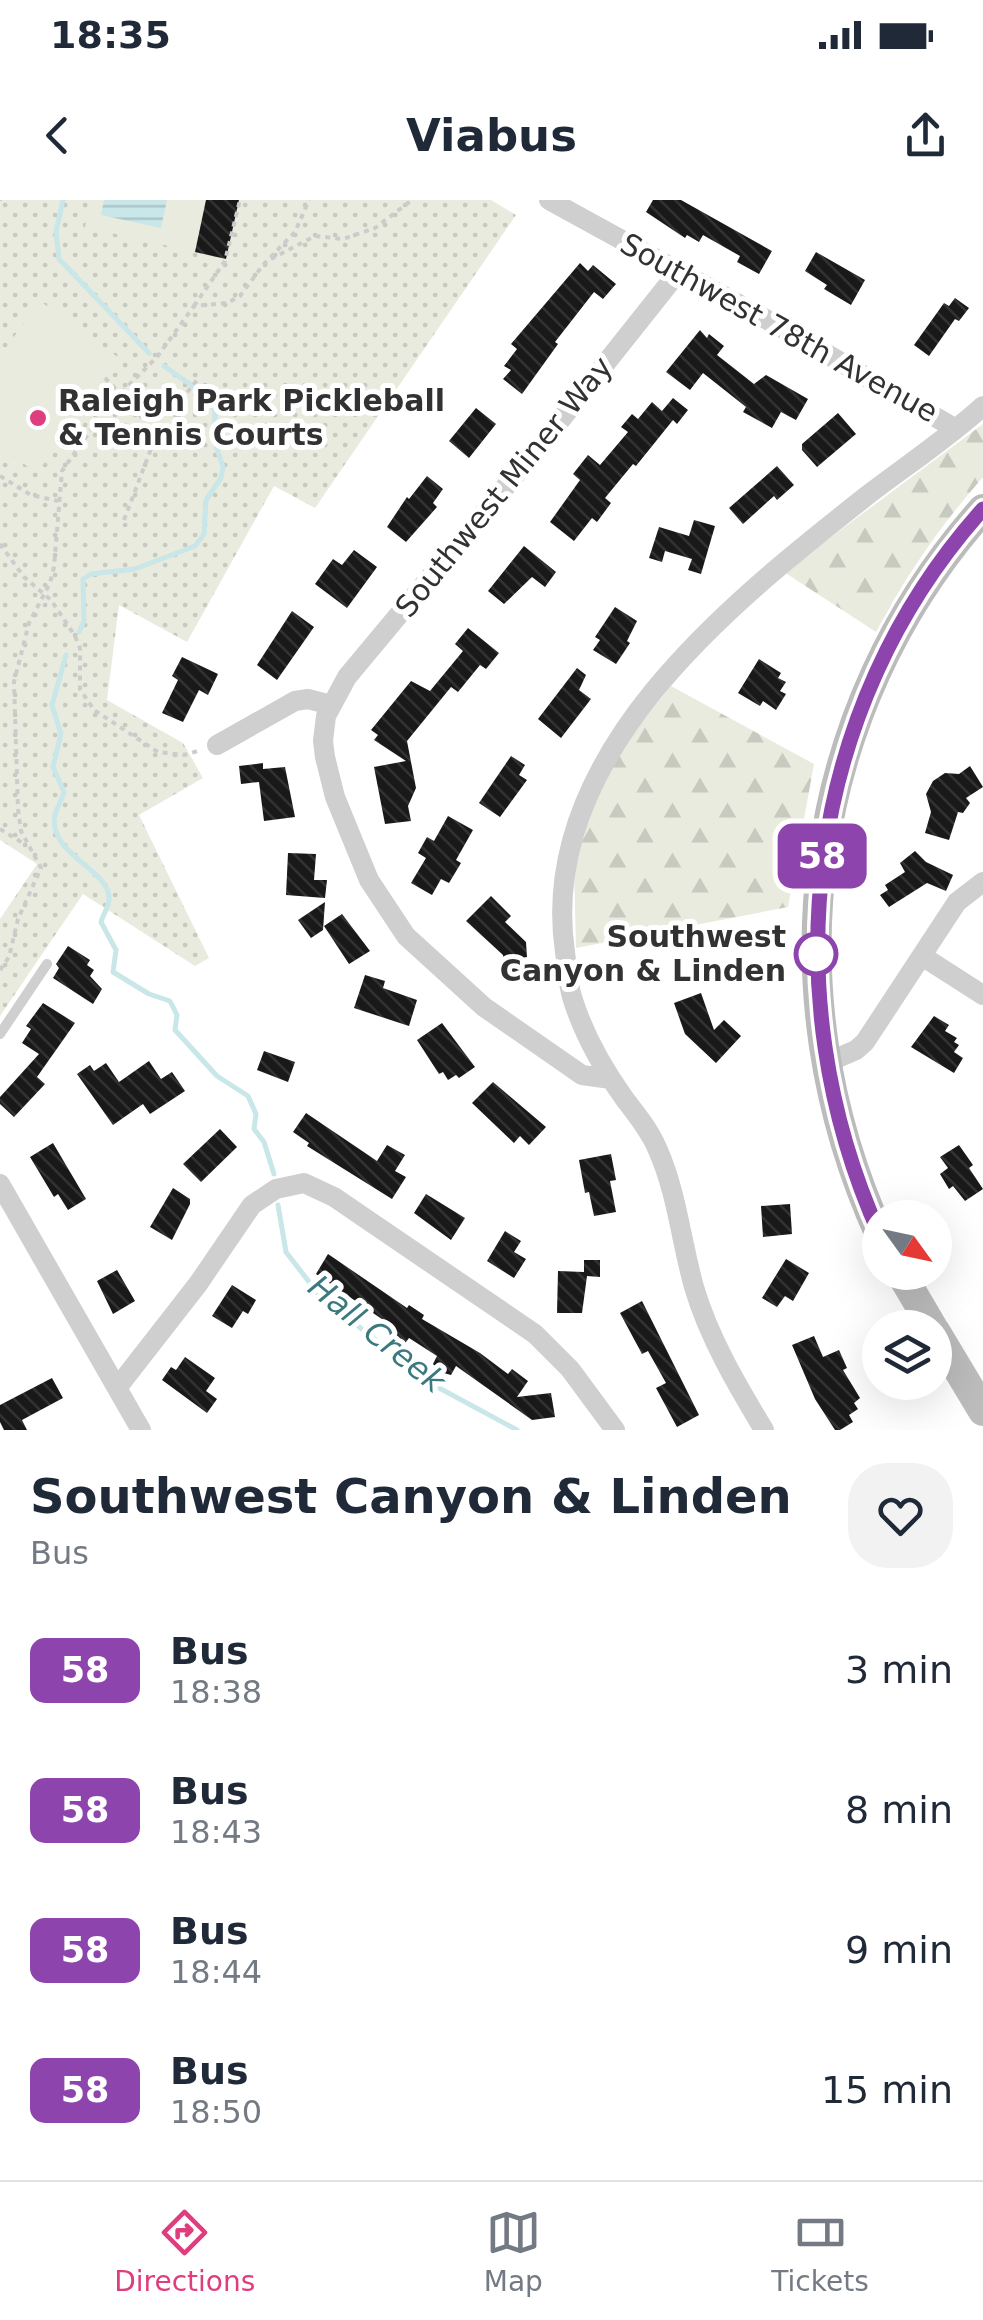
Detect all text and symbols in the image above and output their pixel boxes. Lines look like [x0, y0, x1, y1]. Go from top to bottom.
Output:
text: 18:35 [50, 13, 171, 57]
icon: back [30, 108, 85, 163]
icon: share [898, 108, 953, 163]
text: Viabus [406, 109, 577, 162]
street label: Southwest 78th Avenue [615, 226, 944, 429]
street label: Southwest Miner Way [388, 350, 619, 624]
place label: Raleigh Park Pickleball & Tennis Courts [58, 383, 445, 452]
marker: Raleigh Park Pickleball & Tennis Courts [27, 407, 49, 429]
line badge: 58 [777, 824, 867, 888]
text: 58 [798, 836, 846, 876]
place label: Southwest Canyon & Linden [500, 919, 786, 988]
marker: Southwest Canyon & Linden [795, 933, 837, 975]
north arrow [862, 1200, 952, 1290]
map controls [862, 1200, 952, 1400]
water label: Hall Creek [301, 1267, 454, 1402]
button: layers [862, 1310, 952, 1400]
button: heart [848, 1463, 953, 1568]
text: Southwest Canyon & Linden [30, 1468, 792, 1524]
text: Bus [30, 1534, 89, 1572]
text: Bus [170, 1629, 249, 1673]
text: 3 min [845, 1648, 953, 1692]
text: 58 [61, 1650, 109, 1690]
text: 18:38 [170, 1673, 262, 1711]
text: Bus [170, 1769, 249, 1813]
text: 8 min [845, 1788, 953, 1832]
text: 58 [61, 1790, 109, 1830]
text: 18:43 [170, 1813, 262, 1851]
text: Bus [170, 1909, 249, 1953]
text: 9 min [845, 1928, 953, 1972]
text: 58 [61, 1930, 109, 1970]
text: 18:44 [170, 1953, 262, 1991]
text: Bus [170, 2049, 249, 2093]
text: 15 min [821, 2068, 953, 2112]
text: 58 [61, 2070, 109, 2110]
text: 18:50 [170, 2093, 262, 2131]
tab: Directions [114, 2205, 255, 2298]
tab: Map [484, 2205, 543, 2298]
tab: Tickets [771, 2205, 869, 2298]

